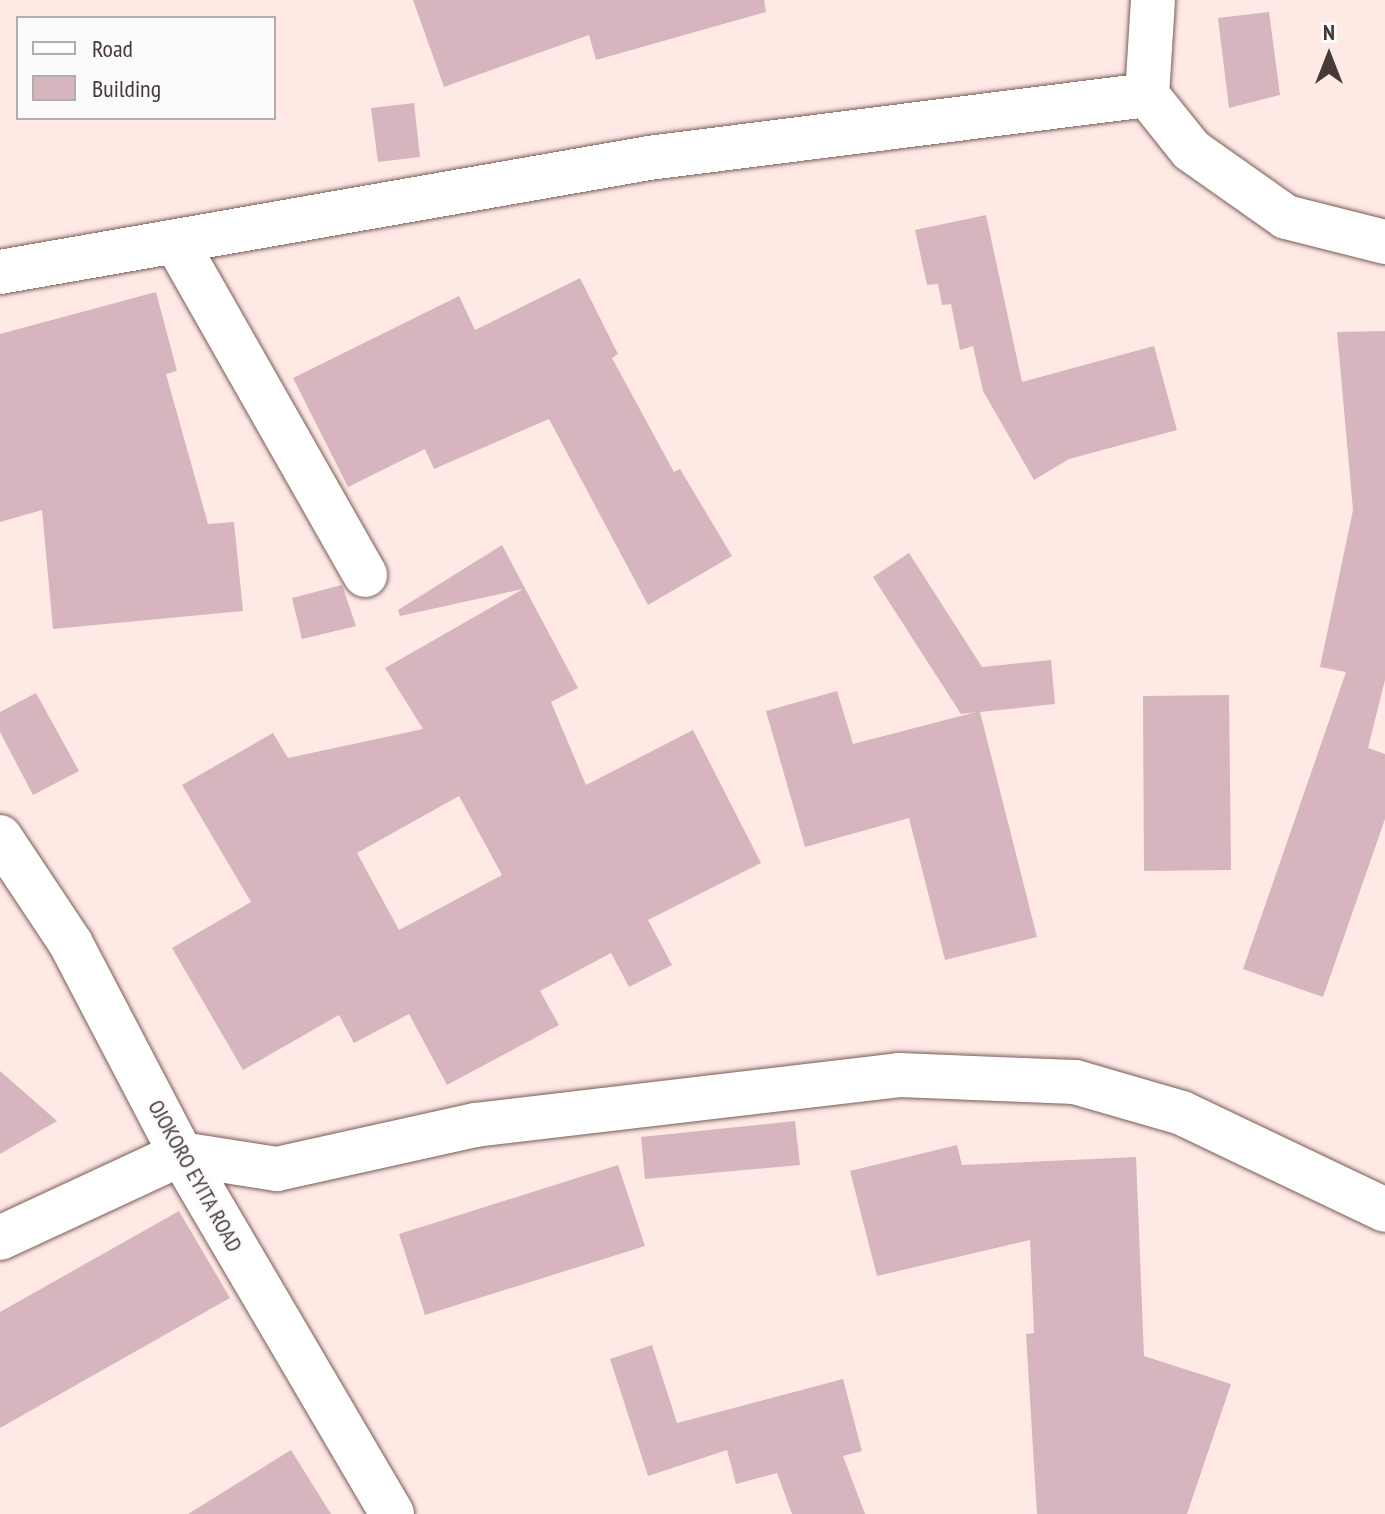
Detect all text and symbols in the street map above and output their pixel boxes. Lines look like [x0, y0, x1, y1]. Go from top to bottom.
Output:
legend [16, 16, 276, 120]
north arrow [1289, 16, 1369, 96]
text: N [1323, 18, 1335, 46]
text: Road [92, 33, 133, 64]
text: Building [92, 73, 161, 104]
street label: OJOKORO EYITA ROAD [142, 1095, 248, 1257]

